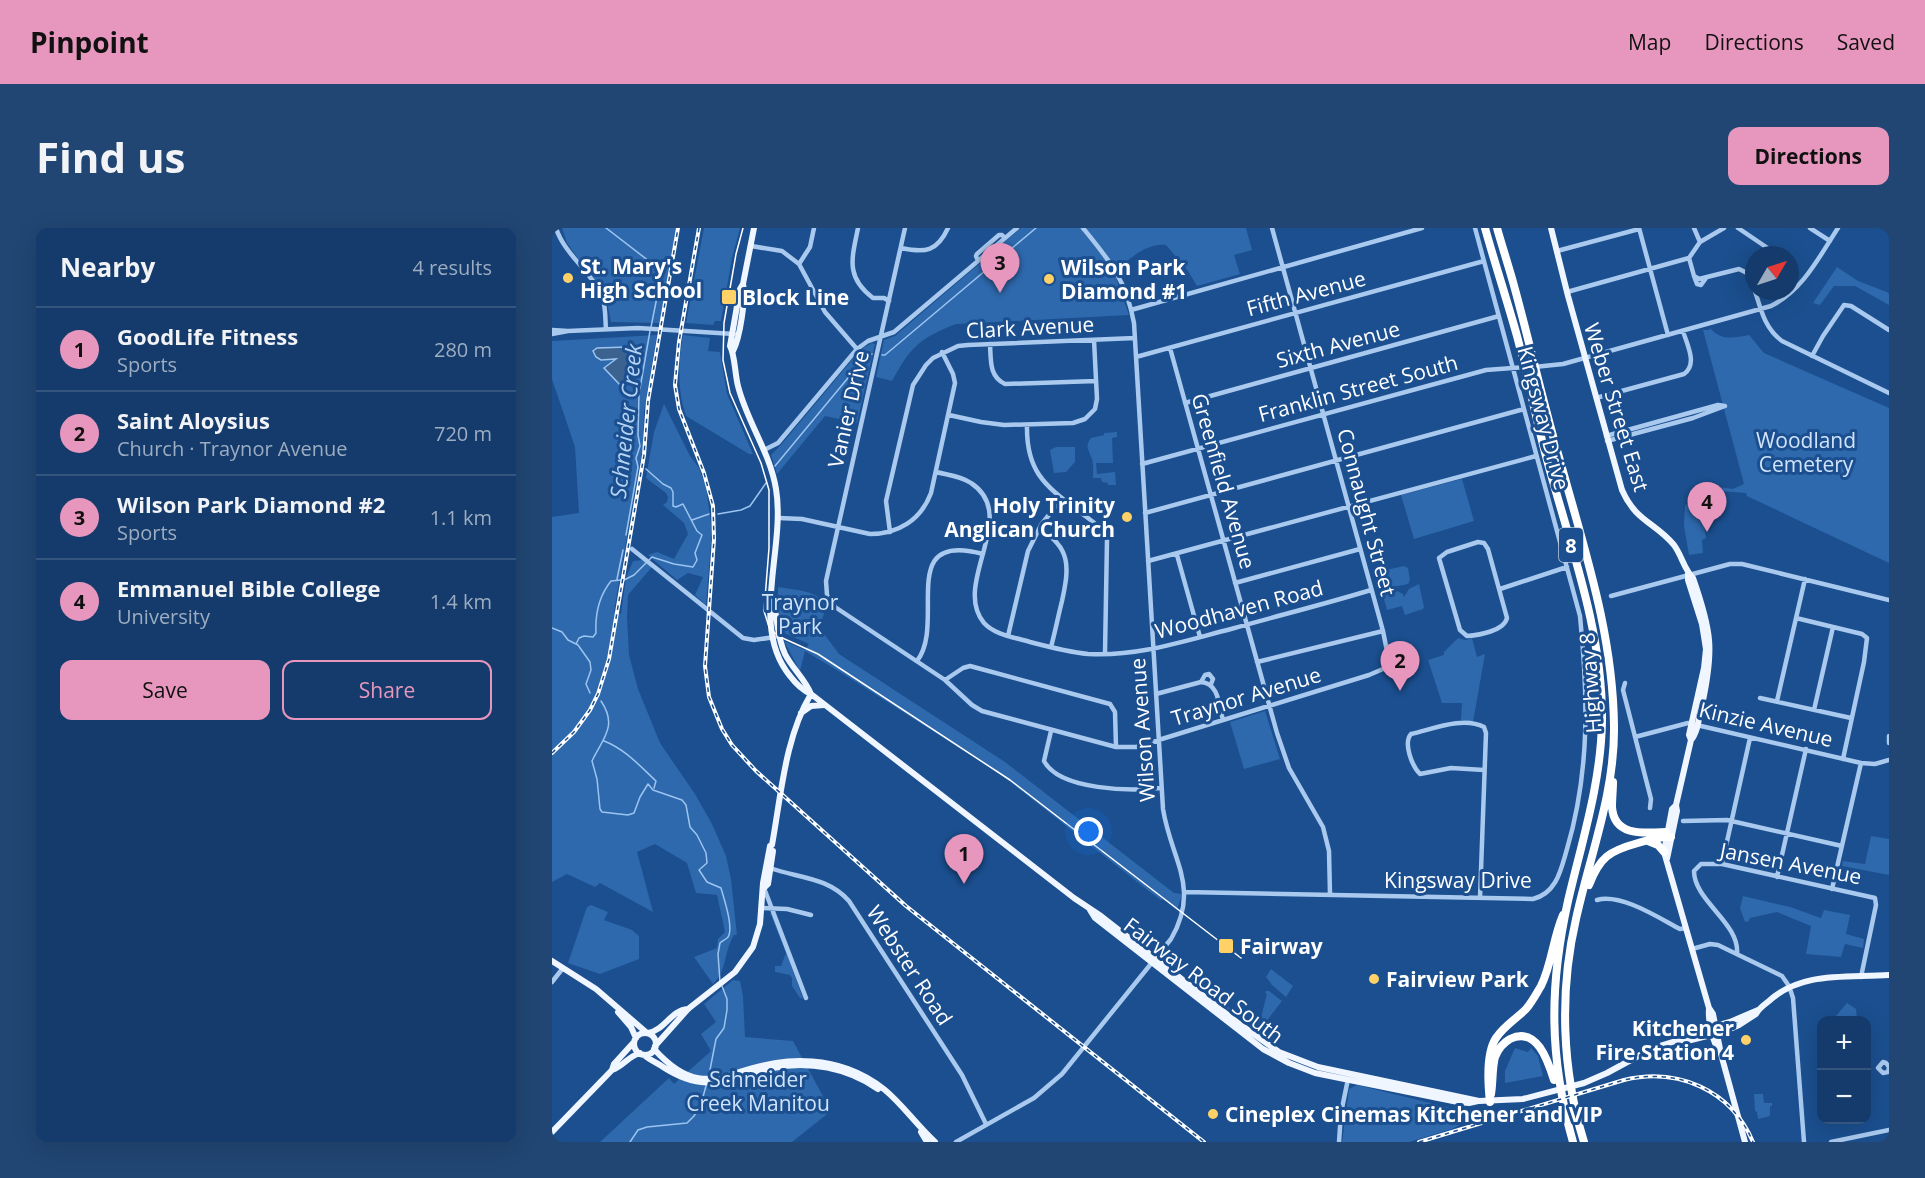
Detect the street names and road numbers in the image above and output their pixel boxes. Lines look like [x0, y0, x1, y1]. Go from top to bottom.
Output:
street label: Fifth Avenue [1243, 264, 1369, 322]
street label: Clark Avenue [965, 310, 1095, 344]
street label: Sixth Avenue [1273, 314, 1403, 374]
street label: Weber Street East [1578, 319, 1656, 495]
street label: Kingsway Drive [1511, 343, 1577, 493]
street label: Vanier Drive [821, 348, 875, 470]
street label: Franklin Street South [1255, 348, 1461, 428]
street label: Greenfield Avenue [1186, 390, 1262, 572]
street label: Connaught Street [1331, 425, 1403, 599]
road number: 8 [1559, 528, 1583, 562]
street label: Woodhaven Road [1152, 573, 1326, 645]
street label: Highway 8 [1573, 632, 1607, 734]
street label: Wilson Avenue [1123, 657, 1161, 803]
street label: Traynor Avenue [1168, 660, 1324, 732]
street label: Kinzie Avenue [1696, 695, 1836, 753]
street label: Jansen Avenue [1716, 835, 1864, 890]
street label: Kingsway Drive [1384, 866, 1532, 894]
street label: Webster Road [861, 900, 959, 1030]
street label: Fairway Road South [1118, 911, 1290, 1049]

